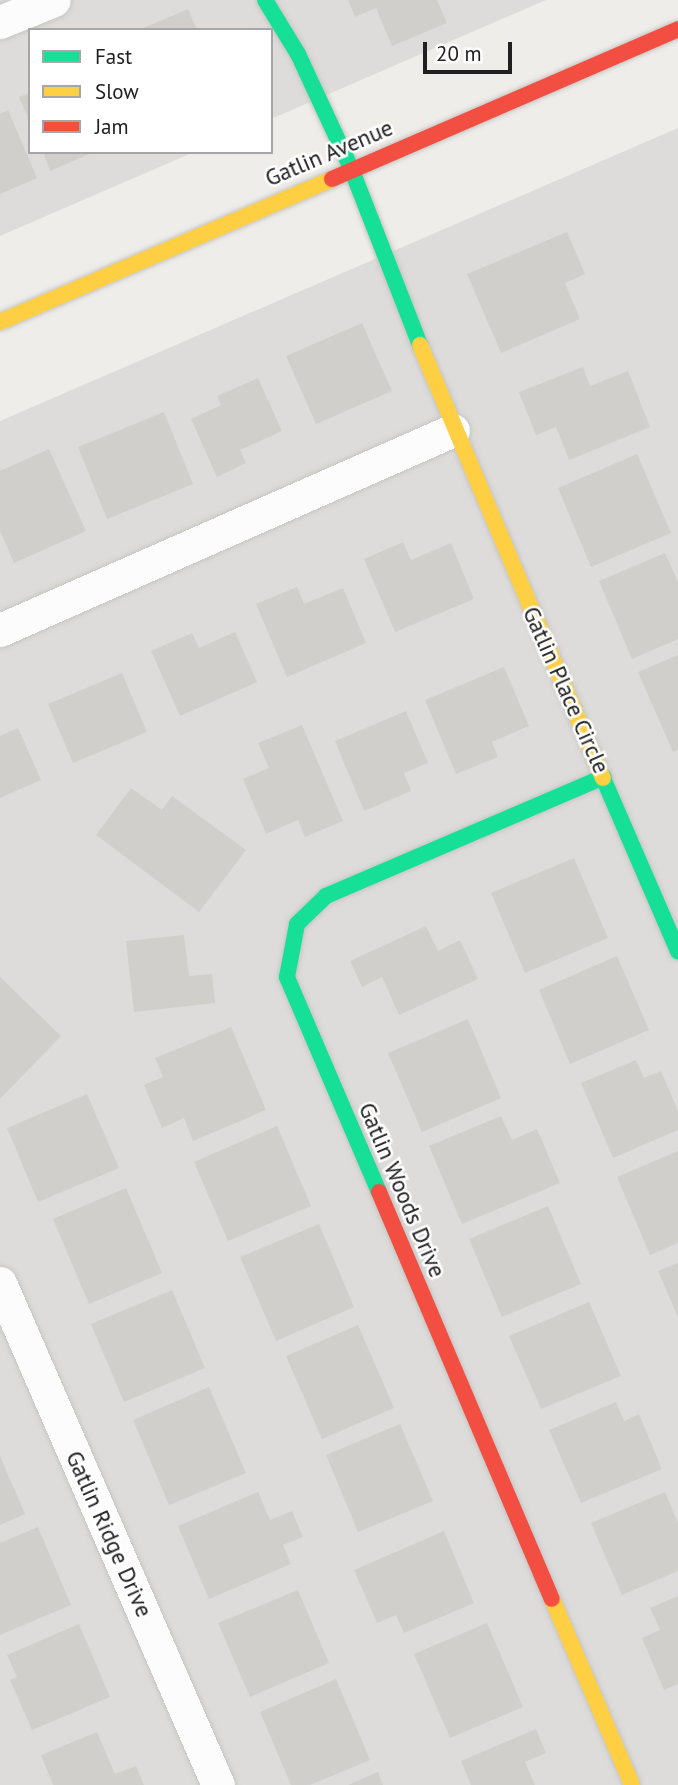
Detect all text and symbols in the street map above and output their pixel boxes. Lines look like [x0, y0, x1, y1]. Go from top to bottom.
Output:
legend [28, 28, 273, 154]
scale bar [426, 28, 515, 72]
text: 20 m [436, 40, 482, 67]
text: Fast [95, 43, 132, 70]
text: Slow [95, 78, 139, 105]
text: Jam [95, 113, 129, 140]
street label: Gatlin Avenue [261, 114, 397, 192]
street label: Gatlin Place Circle [517, 602, 615, 778]
street label: Gatlin Woods Drive [353, 1098, 451, 1282]
street label: Gatlin Ridge Drive [60, 1447, 158, 1621]

